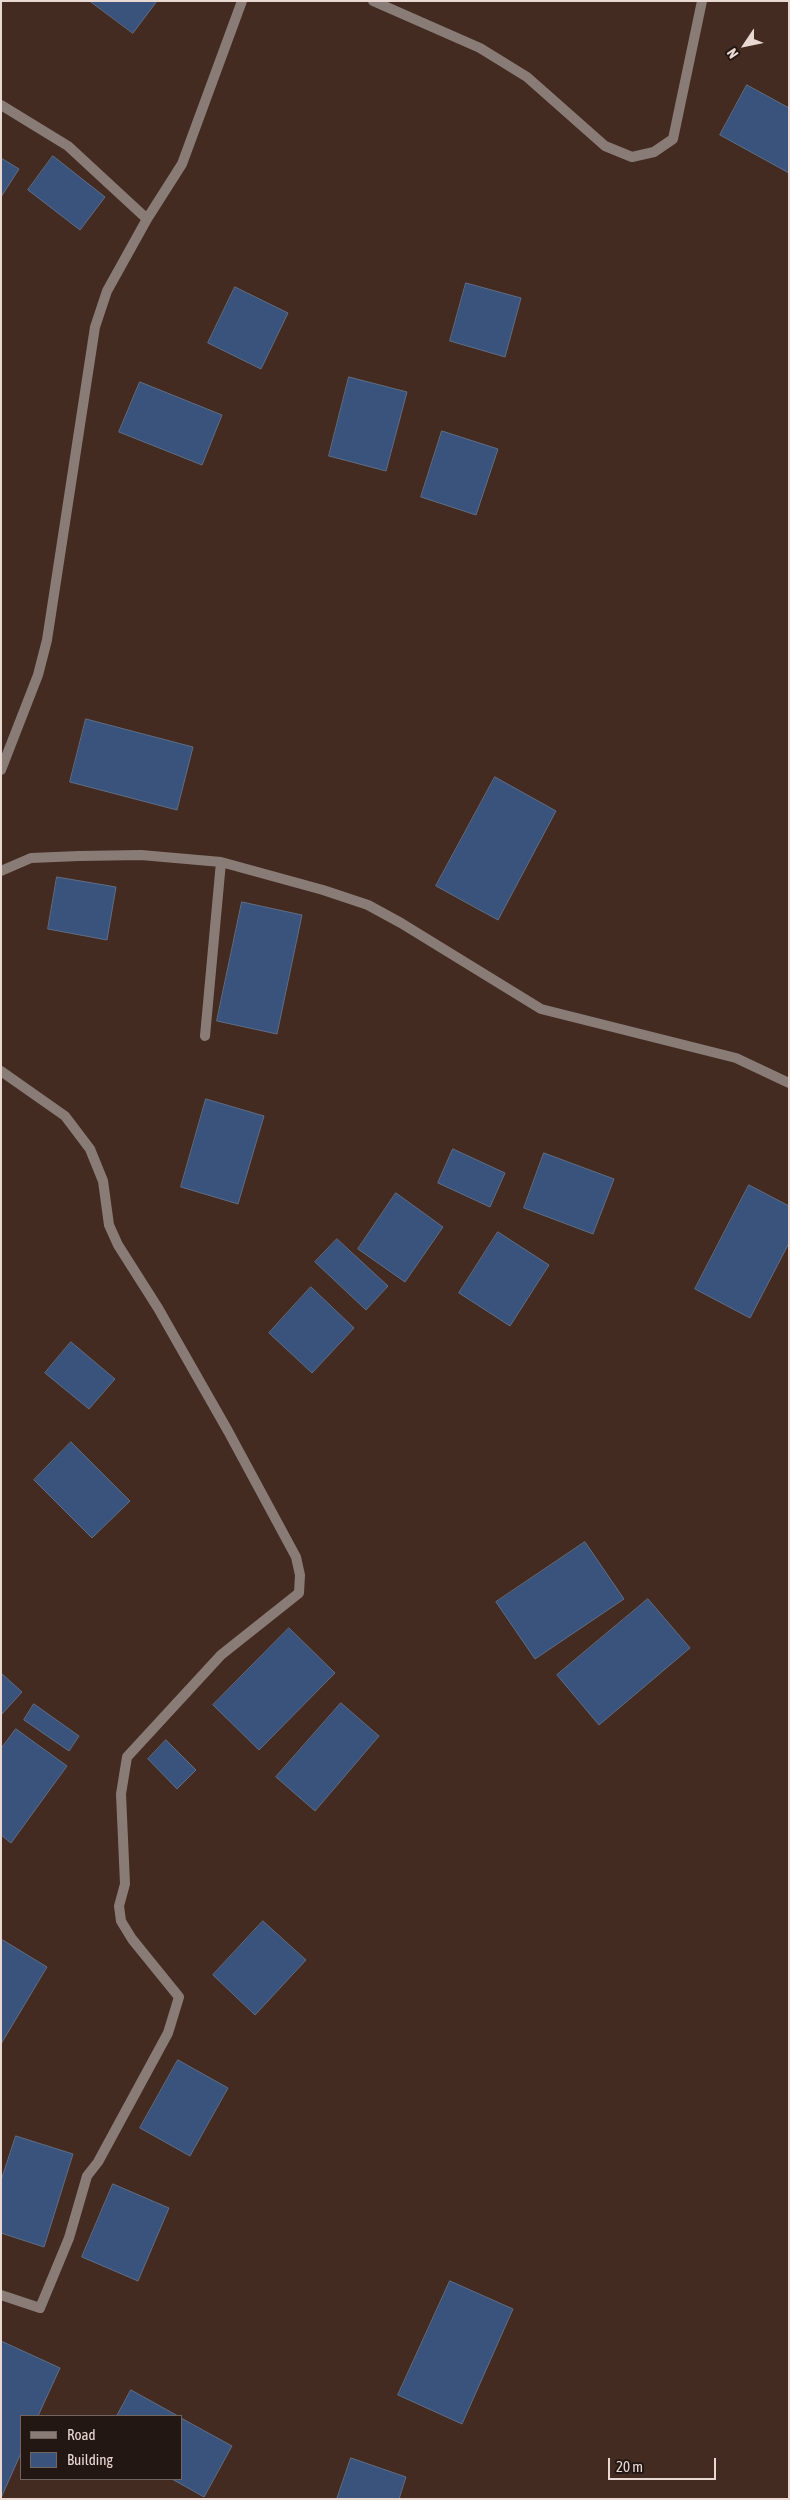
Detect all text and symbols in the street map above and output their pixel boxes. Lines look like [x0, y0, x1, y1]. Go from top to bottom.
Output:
north arrow [720, 20, 770, 70]
text: N [724, 45, 742, 61]
legend [20, 2415, 182, 2480]
text: Road [67, 2426, 96, 2443]
scale bar [610, 2448, 718, 2480]
text: Building [67, 2451, 113, 2468]
text: 20 m [616, 2458, 643, 2475]

